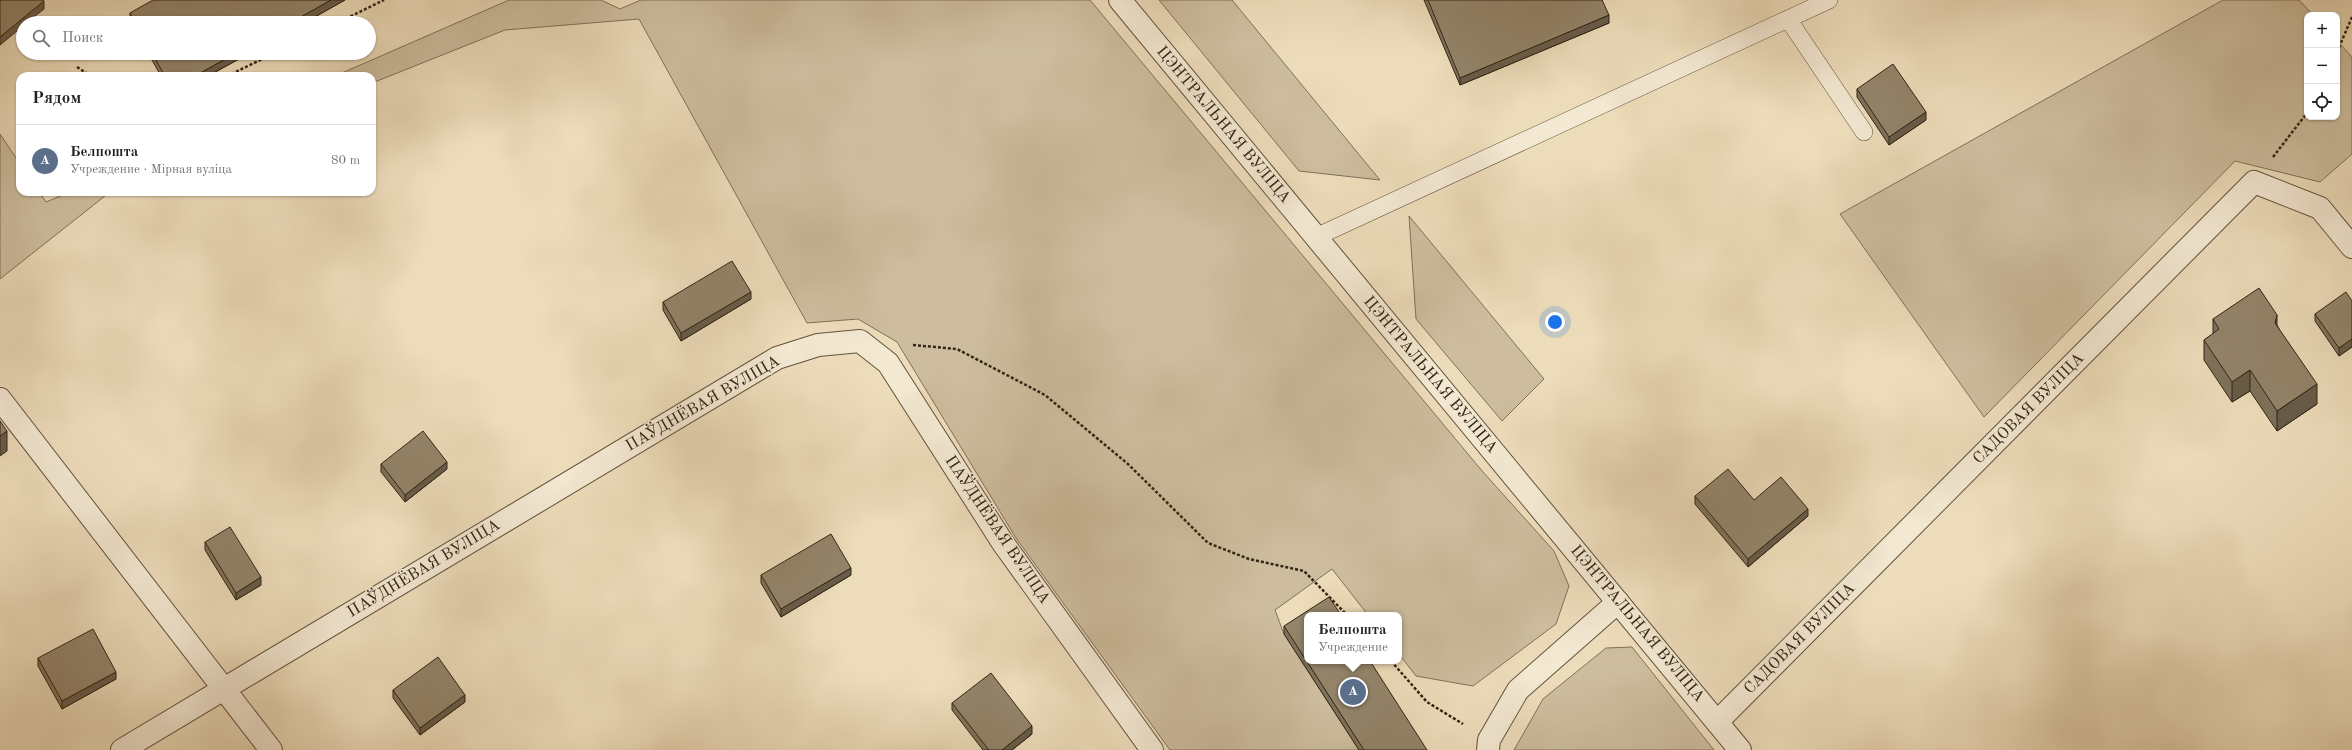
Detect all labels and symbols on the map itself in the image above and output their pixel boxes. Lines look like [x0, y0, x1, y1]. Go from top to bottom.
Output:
street label: ЦЭНТРАЛЬНАЯ ВУЛІЦА [1153, 44, 1293, 206]
street label: ЦЭНТРАЛЬНАЯ ВУЛІЦА [1360, 294, 1500, 456]
your location [1545, 312, 1565, 332]
street label: ПАЎДНЁВАЯ ВУЛІЦА [621, 349, 783, 455]
street label: САДОВАЯ ВУЛІЦА [1970, 350, 2088, 468]
street label: ПАЎДНЁВАЯ ВУЛІЦА [941, 450, 1057, 607]
street label: ПАЎДНЁВАЯ ВУЛІЦА [342, 513, 503, 621]
street label: ЦЭНТРАЛЬНАЯ ВУЛІЦА [1567, 543, 1707, 705]
street label: САДОВАЯ ВУЛІЦА [1741, 580, 1859, 698]
pin: A [1340, 677, 1366, 707]

